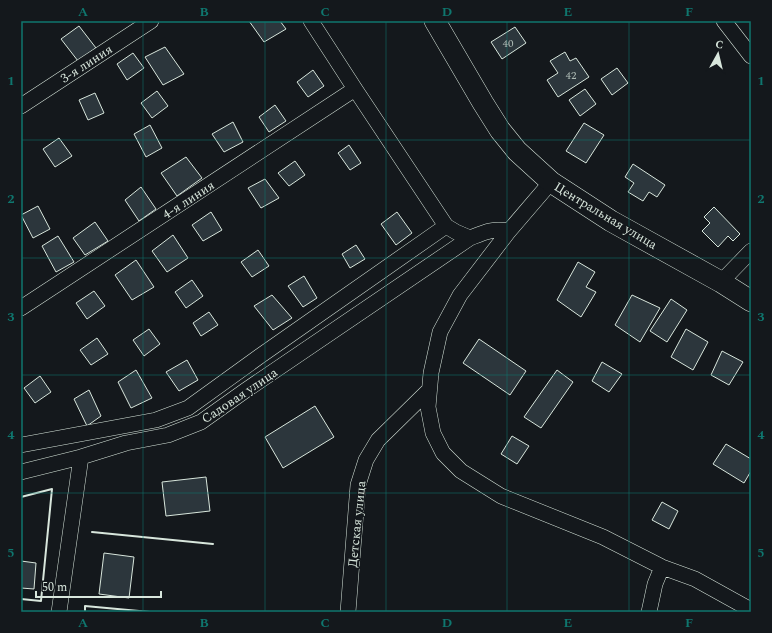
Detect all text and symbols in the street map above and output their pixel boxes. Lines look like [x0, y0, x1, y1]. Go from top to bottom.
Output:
text: A [78, 2, 88, 22]
text: B [199, 2, 209, 22]
text: C [320, 2, 330, 22]
text: D [442, 2, 452, 22]
text: E [564, 2, 573, 22]
text: F [685, 2, 693, 22]
north arrow [698, 34, 738, 74]
house number: 40 [503, 35, 514, 52]
text: С [714, 36, 725, 54]
street label: 3-я линия [56, 39, 117, 88]
house number: 42 [566, 67, 577, 84]
text: 1 [7, 71, 15, 91]
text: 1 [757, 71, 765, 91]
street label: 4-я линия [158, 175, 219, 224]
street label: Центральная улица [550, 177, 661, 255]
text: 2 [7, 189, 15, 209]
text: 2 [757, 189, 765, 209]
text: 3 [7, 307, 15, 327]
text: 3 [757, 307, 765, 327]
street label: Садовая улица [197, 362, 282, 429]
text: 4 [7, 425, 15, 445]
text: 4 [757, 425, 765, 445]
street label: Детская улица [343, 479, 372, 568]
text: 5 [7, 543, 15, 563]
text: 5 [757, 543, 765, 563]
scale bar [36, 573, 161, 599]
text: 50 m [42, 578, 67, 597]
text: A [78, 613, 88, 633]
text: B [199, 613, 209, 633]
text: C [320, 613, 330, 633]
text: D [442, 613, 452, 633]
text: E [564, 613, 573, 633]
text: F [685, 613, 693, 633]

